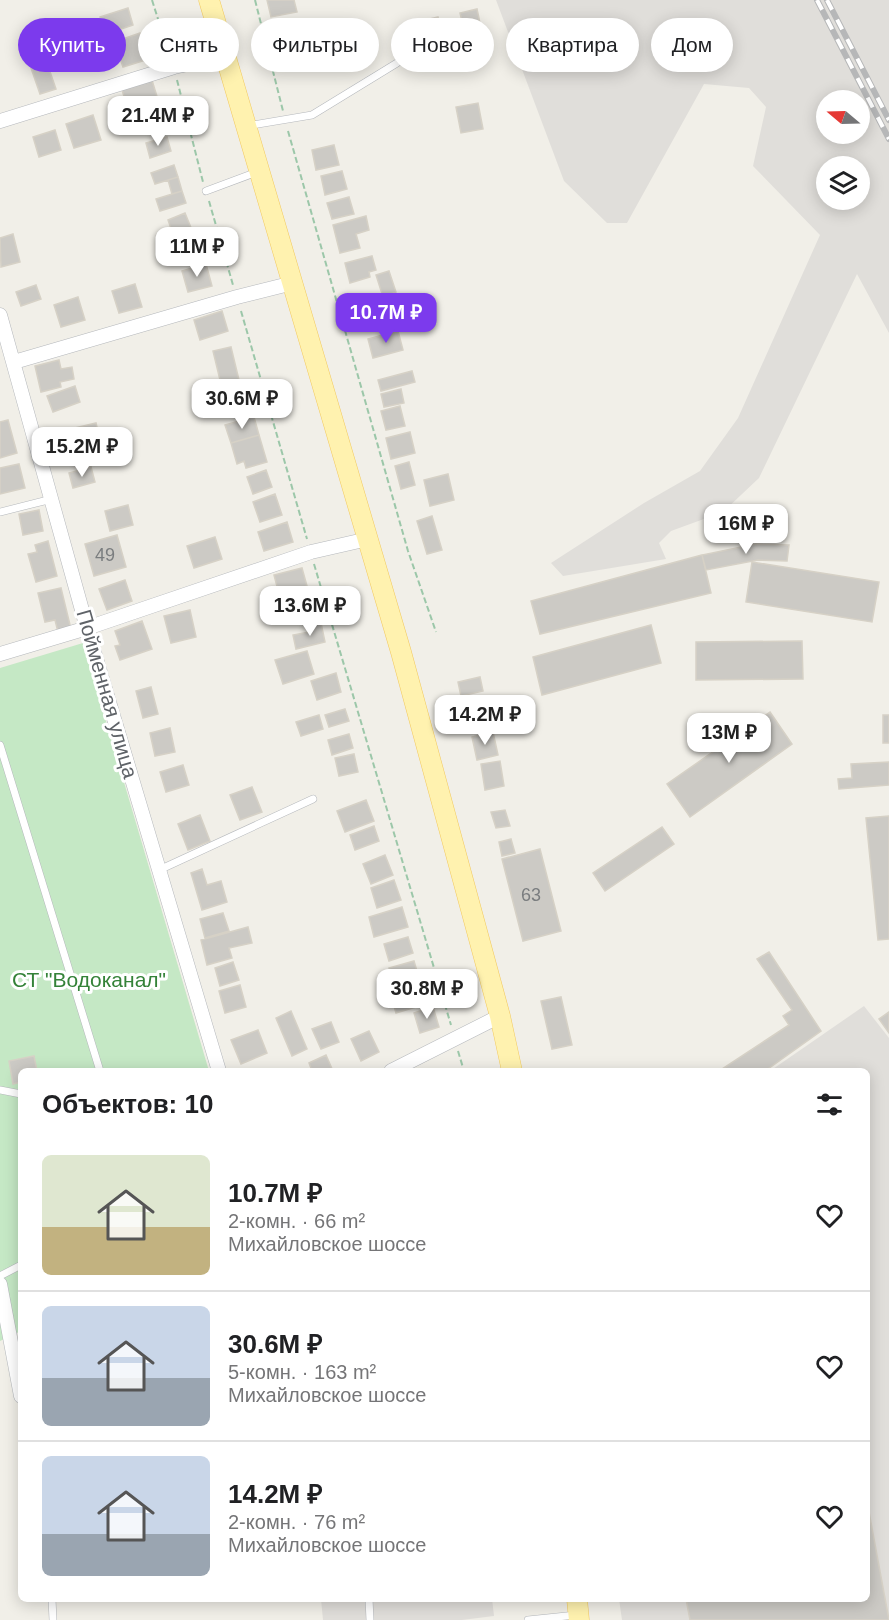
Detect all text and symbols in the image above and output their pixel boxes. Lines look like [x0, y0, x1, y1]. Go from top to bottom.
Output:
chip: Купить [18, 18, 126, 72]
chip: Снять [138, 18, 239, 72]
chip: Фильтры [251, 18, 379, 72]
chip: Новое [391, 18, 494, 72]
chip: Квартира [506, 18, 639, 72]
chip: Дом [651, 18, 733, 72]
north arrow [816, 90, 870, 144]
map controls [816, 90, 870, 210]
pin: 21.4M ₽ [103, 96, 213, 147]
text: 21.4M ₽ [122, 104, 194, 126]
button: layers [816, 156, 870, 210]
pin: 11M ₽ [155, 227, 239, 278]
text: 11M ₽ [170, 235, 225, 257]
pin: 10.7M ₽ [331, 293, 441, 344]
text: 10.7M ₽ [350, 301, 422, 323]
pin: 30.6M ₽ [187, 379, 297, 430]
text: 30.6M ₽ [206, 387, 278, 409]
pin: 15.2M ₽ [27, 427, 137, 478]
text: 15.2M ₽ [46, 435, 118, 457]
pin: 16M ₽ [704, 504, 788, 555]
text: 16M ₽ [718, 512, 774, 534]
house number: 49 [95, 545, 115, 565]
pin: 13.6M ₽ [255, 586, 365, 637]
text: 13.6M ₽ [274, 594, 346, 616]
street label: Пойменная улица [72, 607, 143, 781]
pin: 14.2M ₽ [430, 695, 540, 746]
text: 14.2M ₽ [449, 703, 521, 725]
pin: 13M ₽ [687, 713, 771, 764]
text: 13M ₽ [701, 721, 757, 743]
house number: 63 [521, 885, 541, 905]
park label: СТ "Водоканал" [12, 968, 166, 991]
pin: 30.8M ₽ [372, 969, 482, 1020]
text: 30.8M ₽ [391, 977, 463, 999]
icon: filters [813, 1088, 846, 1121]
text: Объектов: 10 [42, 1089, 213, 1119]
text: 10.7M ₽ [228, 1178, 323, 1208]
icon: home [90, 1179, 162, 1251]
icon: heart [813, 1199, 846, 1232]
text: 2-комн. · 66 m² [228, 1210, 365, 1232]
text: Михайловское шоссе [228, 1233, 426, 1255]
text: 30.6M ₽ [228, 1329, 323, 1359]
icon: home [90, 1330, 162, 1402]
icon: heart [813, 1350, 846, 1383]
text: 5-комн. · 163 m² [228, 1361, 376, 1383]
text: Михайловское шоссе [228, 1384, 426, 1406]
text: 14.2M ₽ [228, 1479, 323, 1509]
icon: home [90, 1480, 162, 1552]
icon: heart [813, 1500, 846, 1533]
text: 2-комн. · 76 m² [228, 1511, 365, 1533]
text: Михайловское шоссе [228, 1534, 426, 1556]

